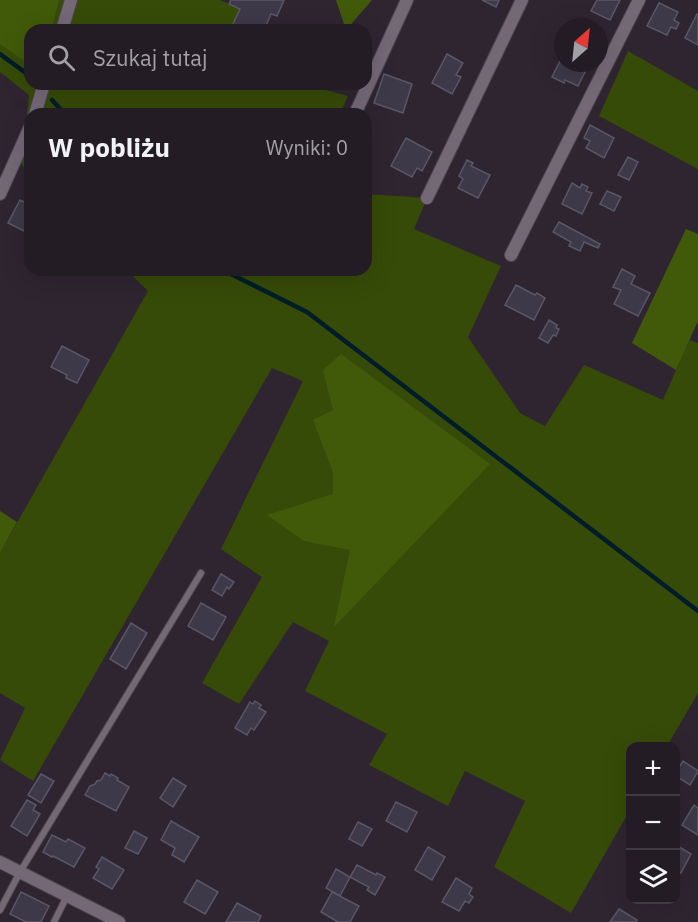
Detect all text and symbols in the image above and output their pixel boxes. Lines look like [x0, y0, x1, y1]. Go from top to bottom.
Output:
north arrow [554, 18, 608, 72]
search box [24, 24, 372, 90]
icon: search [45, 41, 78, 74]
text: Szukaj tutaj [93, 43, 208, 72]
text: W pobliżu [48, 130, 170, 164]
text: Wyniki: 0 [266, 134, 348, 161]
map controls [626, 742, 680, 904]
button: + [626, 742, 680, 796]
button: − [626, 796, 680, 850]
button: layers [626, 850, 680, 904]

